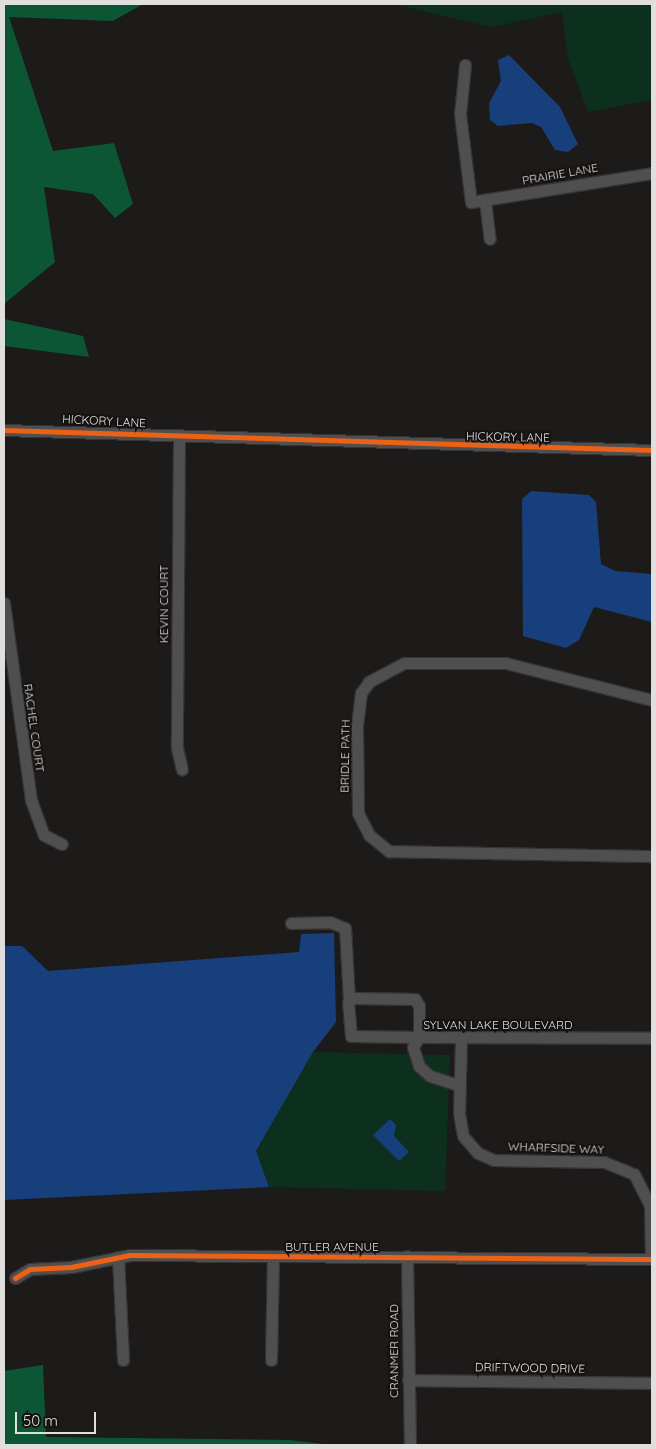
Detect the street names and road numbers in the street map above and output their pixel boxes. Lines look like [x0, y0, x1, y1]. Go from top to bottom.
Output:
street label: PRAIRIE LANE [521, 160, 599, 188]
street label: HICKORY LANE [62, 412, 146, 430]
street label: HICKORY LANE [466, 429, 550, 445]
street label: KEVIN COURT [157, 565, 171, 643]
street label: RACHEL COURT [21, 683, 47, 773]
street label: BRIDLE PATH [337, 719, 353, 793]
street label: SYLVAN LAKE BOULEVARD [423, 1018, 573, 1032]
street label: WHARFSIDE WAY [508, 1139, 604, 1157]
street label: BUTLER AVENUE [285, 1240, 379, 1254]
street label: CRANMER ROAD [387, 1304, 401, 1398]
street label: DRIFTWOOD DRIVE [475, 1360, 585, 1376]

